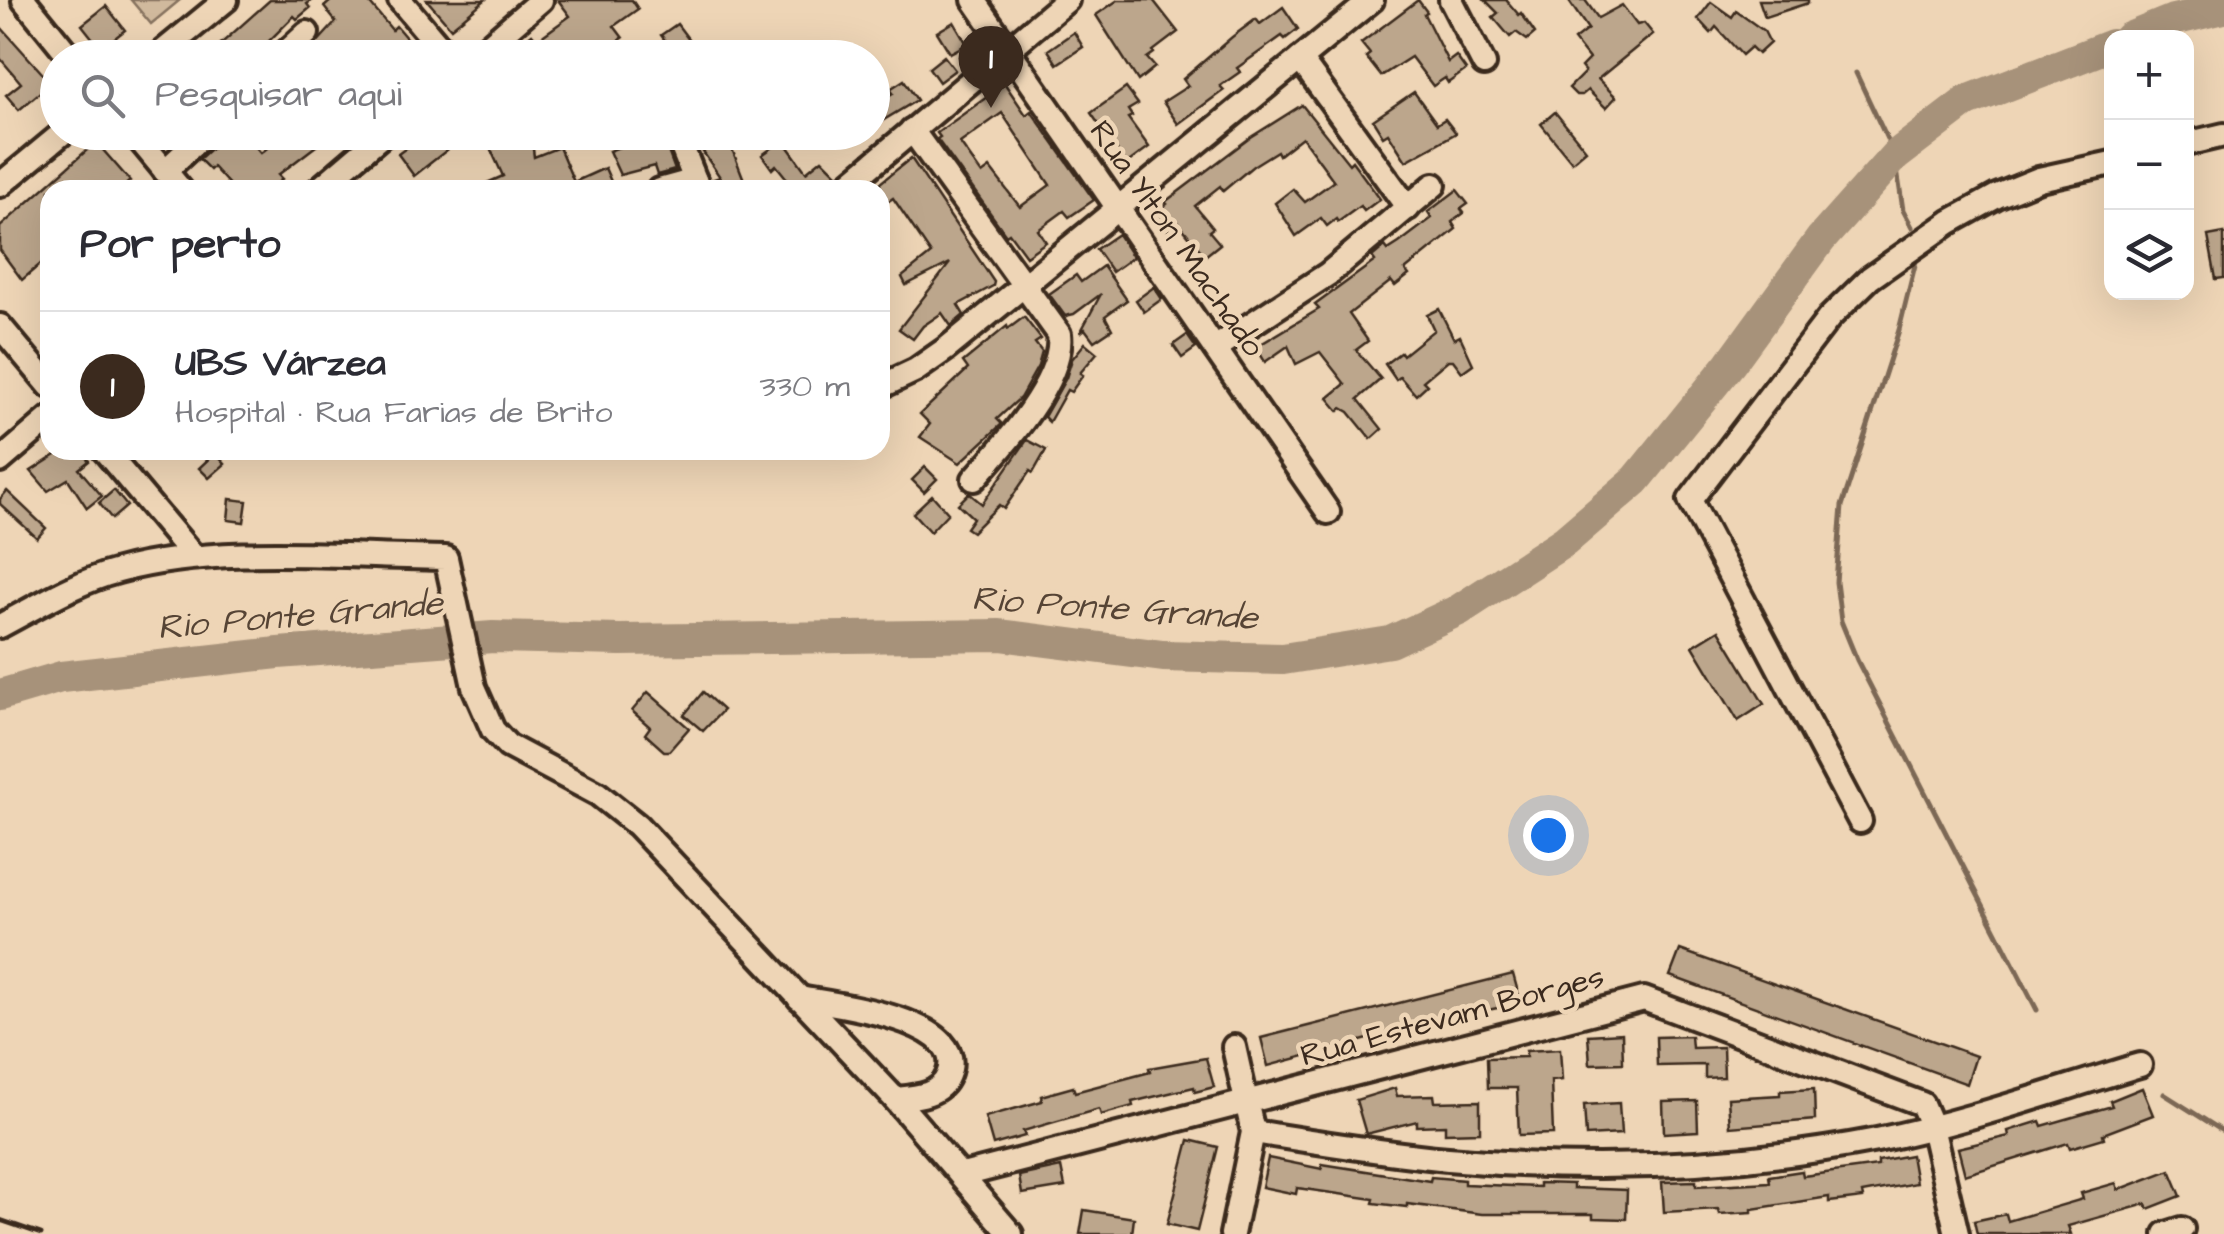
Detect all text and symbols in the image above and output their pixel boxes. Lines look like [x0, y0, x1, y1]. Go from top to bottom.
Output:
pin: 1 [958, 26, 1024, 108]
map controls [2104, 30, 2194, 300]
button: + [2104, 30, 2194, 120]
search box [40, 40, 890, 150]
icon: search [75, 68, 130, 123]
text: Pesquisar aqui [155, 69, 402, 121]
street label: Rua Ylton Machado [1078, 111, 1275, 366]
button: − [2104, 120, 2194, 210]
button: layers [2104, 210, 2194, 300]
text: Por perto [80, 216, 280, 274]
text: UBS Várzea [175, 338, 386, 390]
text: 1 [110, 364, 115, 409]
text: 330 m [760, 364, 850, 409]
text: Hospital · Rua Farias de Brito [175, 390, 612, 435]
water label: Rio Ponte Grande [970, 574, 1261, 643]
water label: Rio Ponte Grande [155, 578, 447, 652]
your location [1523, 810, 1574, 861]
street label: Rua Estevam Borges [1296, 954, 1609, 1079]

